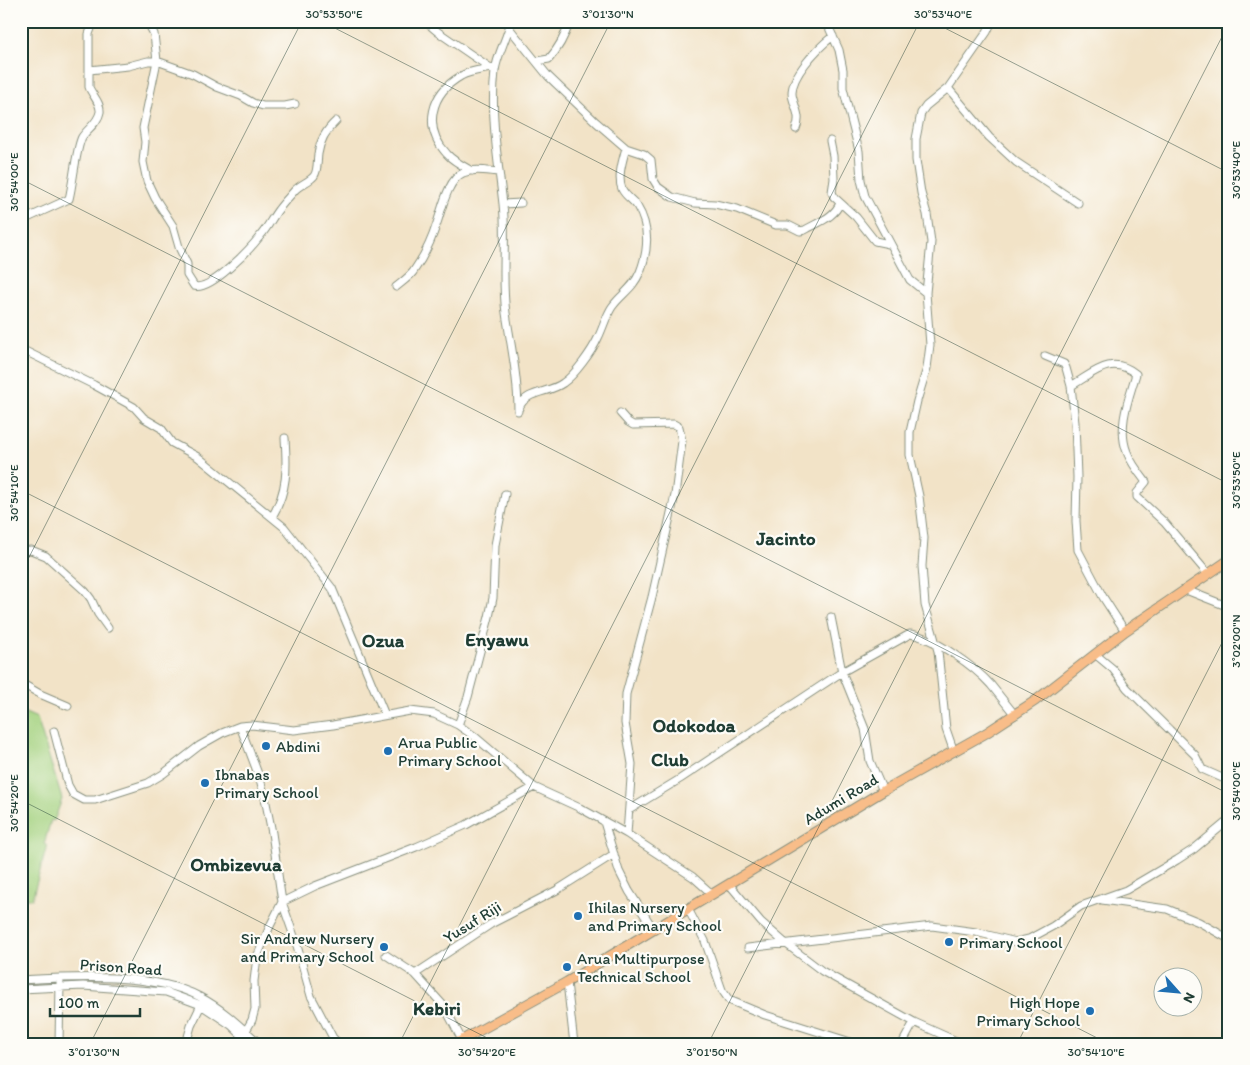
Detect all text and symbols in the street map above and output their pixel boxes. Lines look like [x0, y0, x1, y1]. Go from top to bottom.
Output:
text: 30°53'50"E [305, 7, 363, 21]
text: 3°01'30"N [582, 7, 634, 21]
text: 30°53'40"E [914, 7, 972, 21]
text: 30°53'40"E [1229, 141, 1243, 199]
text: 30°54'00"E [7, 152, 21, 212]
text: 30°53'50"E [1229, 451, 1243, 509]
text: 30°54'10"E [7, 464, 21, 522]
district label: Jacinto [755, 527, 816, 550]
text: 3°02'00"N [1229, 614, 1243, 668]
district label: Enyawu [465, 628, 529, 651]
district label: Ozua [362, 629, 405, 652]
district label: Odokodoa [652, 714, 737, 737]
place label: Arua Public Primary School [398, 733, 502, 770]
place label: Abdini [276, 737, 320, 756]
marker: Abdini [260, 740, 272, 752]
marker: Arua Public Primary School [382, 745, 394, 757]
district label: Club [651, 748, 689, 771]
text: 30°54'00"E [1229, 761, 1243, 821]
place label: Ibnabas Primary School [215, 765, 319, 802]
street label: Adumi Road [800, 769, 882, 829]
text: 30°54'20"E [7, 774, 21, 832]
marker: Ibnabas Primary School [199, 777, 211, 789]
district label: Ombizevua [190, 853, 283, 876]
street label: Yusuf Riji [439, 897, 505, 947]
place label: Ihilas Nursery and Primary School [588, 898, 722, 935]
marker: Ihilas Nursery and Primary School [572, 910, 584, 922]
place label: Sir Andrew Nursery and Primary School [240, 929, 374, 966]
place label: Primary School [959, 933, 1063, 952]
marker: Primary School [943, 936, 955, 948]
marker: Sir Andrew Nursery and Primary School [378, 941, 390, 953]
place label: Arua Multipurpose Technical School [577, 949, 705, 986]
street label: Prison Road [79, 955, 163, 979]
marker: Arua Multipurpose Technical School [561, 961, 573, 973]
north arrow [1152, 968, 1202, 1018]
scale bar [50, 985, 140, 1017]
text: N [1179, 990, 1199, 1006]
place label: High Hope Primary School [977, 993, 1080, 1030]
text: 100 m [58, 994, 100, 1012]
district label: Kebiri [413, 997, 461, 1020]
marker: High Hope Primary School [1084, 1005, 1096, 1017]
text: 3°01'30"N [68, 1045, 120, 1059]
text: 30°54'20"E [458, 1045, 516, 1059]
text: 3°01'50"N [686, 1045, 738, 1059]
text: 30°54'10"E [1067, 1045, 1125, 1059]

